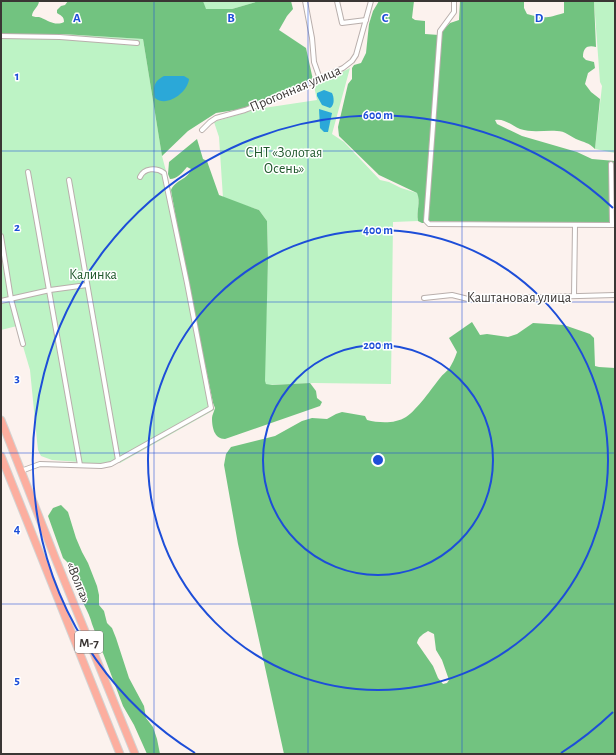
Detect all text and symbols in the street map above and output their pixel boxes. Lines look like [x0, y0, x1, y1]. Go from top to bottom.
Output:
text: A [73, 12, 81, 25]
text: B [227, 12, 235, 25]
text: C [382, 12, 389, 25]
text: D [535, 12, 544, 25]
street label: Прогонная улица [248, 63, 344, 114]
text: 1 [15, 70, 19, 83]
text: 600 m [363, 109, 393, 121]
park label: СНТ «Золотая Осень» [246, 146, 322, 176]
text: 2 [14, 221, 20, 234]
text: 400 m [363, 224, 393, 236]
park label: Калинка [69, 268, 118, 282]
street label: Каштановая улица [467, 291, 572, 305]
text: 200 m [363, 339, 393, 351]
text: 3 [14, 372, 20, 385]
centre of rings [371, 453, 385, 467]
text: 4 [14, 523, 21, 536]
street label: «Волга» [64, 560, 93, 605]
road number: М-7 [75, 631, 103, 653]
text: 5 [14, 674, 20, 687]

